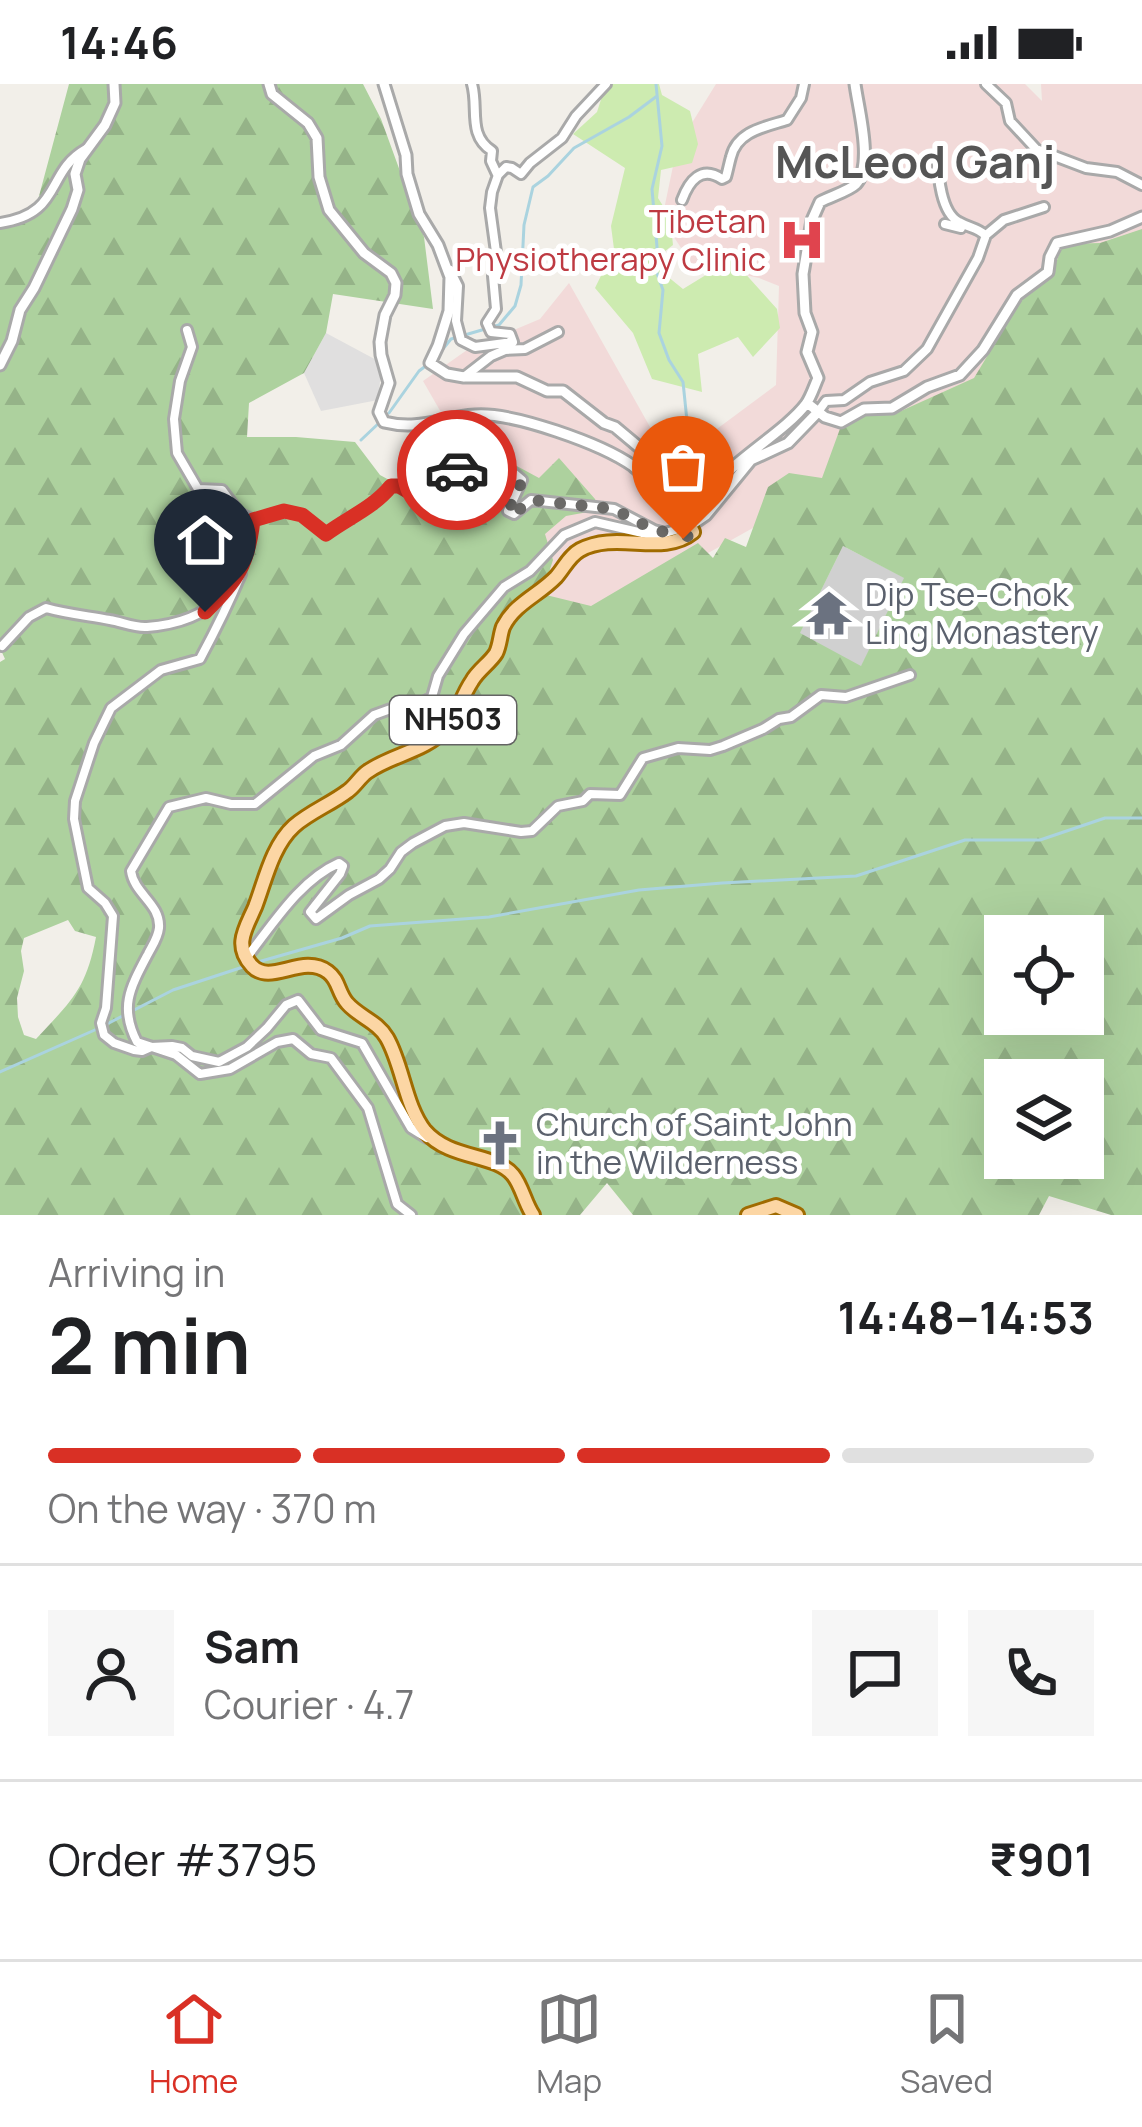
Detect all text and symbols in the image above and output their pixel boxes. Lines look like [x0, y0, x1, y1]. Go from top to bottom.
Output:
text: 14:46 [60, 11, 178, 73]
district label: McLeod Ganj [775, 130, 1055, 192]
place label: Tibetan Physiotherapy Clinic [455, 198, 766, 281]
hospital icon: Tibetan Physiotherapy Clinic [777, 215, 827, 265]
courier [397, 410, 517, 530]
pin [632, 416, 734, 539]
icon: bag [650, 434, 716, 500]
icon: car [424, 437, 490, 503]
pin [154, 489, 256, 612]
icon: home [172, 507, 238, 573]
place label: Dip Tse-Chok Ling Monastery [865, 571, 1099, 654]
temple icon: Dip Tse-Chok Ling Monastery [804, 588, 854, 638]
road number: NH503 [390, 696, 516, 744]
map controls [984, 915, 1104, 1179]
button: locate [984, 915, 1104, 1035]
button: layers [984, 1059, 1104, 1179]
place label: Church of Saint John in the Wilderness [536, 1101, 853, 1184]
church icon: Church of Saint John in the Wilderness [475, 1118, 525, 1168]
text: Arriving in [48, 1245, 225, 1299]
text: 14:48–14:53 [837, 1286, 1094, 1348]
text: 2 min [48, 1291, 251, 1397]
text: On the way · 370 m [48, 1481, 377, 1535]
button: person [48, 1610, 174, 1736]
button: chat [812, 1610, 938, 1736]
button: phone [968, 1610, 1094, 1736]
text: Sam [204, 1615, 300, 1677]
text: Courier · 4.7 [204, 1677, 414, 1731]
text: Order #3795 [48, 1828, 317, 1890]
text: ₹901 [989, 1828, 1094, 1890]
tab: Home [149, 1986, 238, 2103]
tab: Map [536, 1986, 602, 2103]
tab: Saved [900, 1986, 993, 2103]

